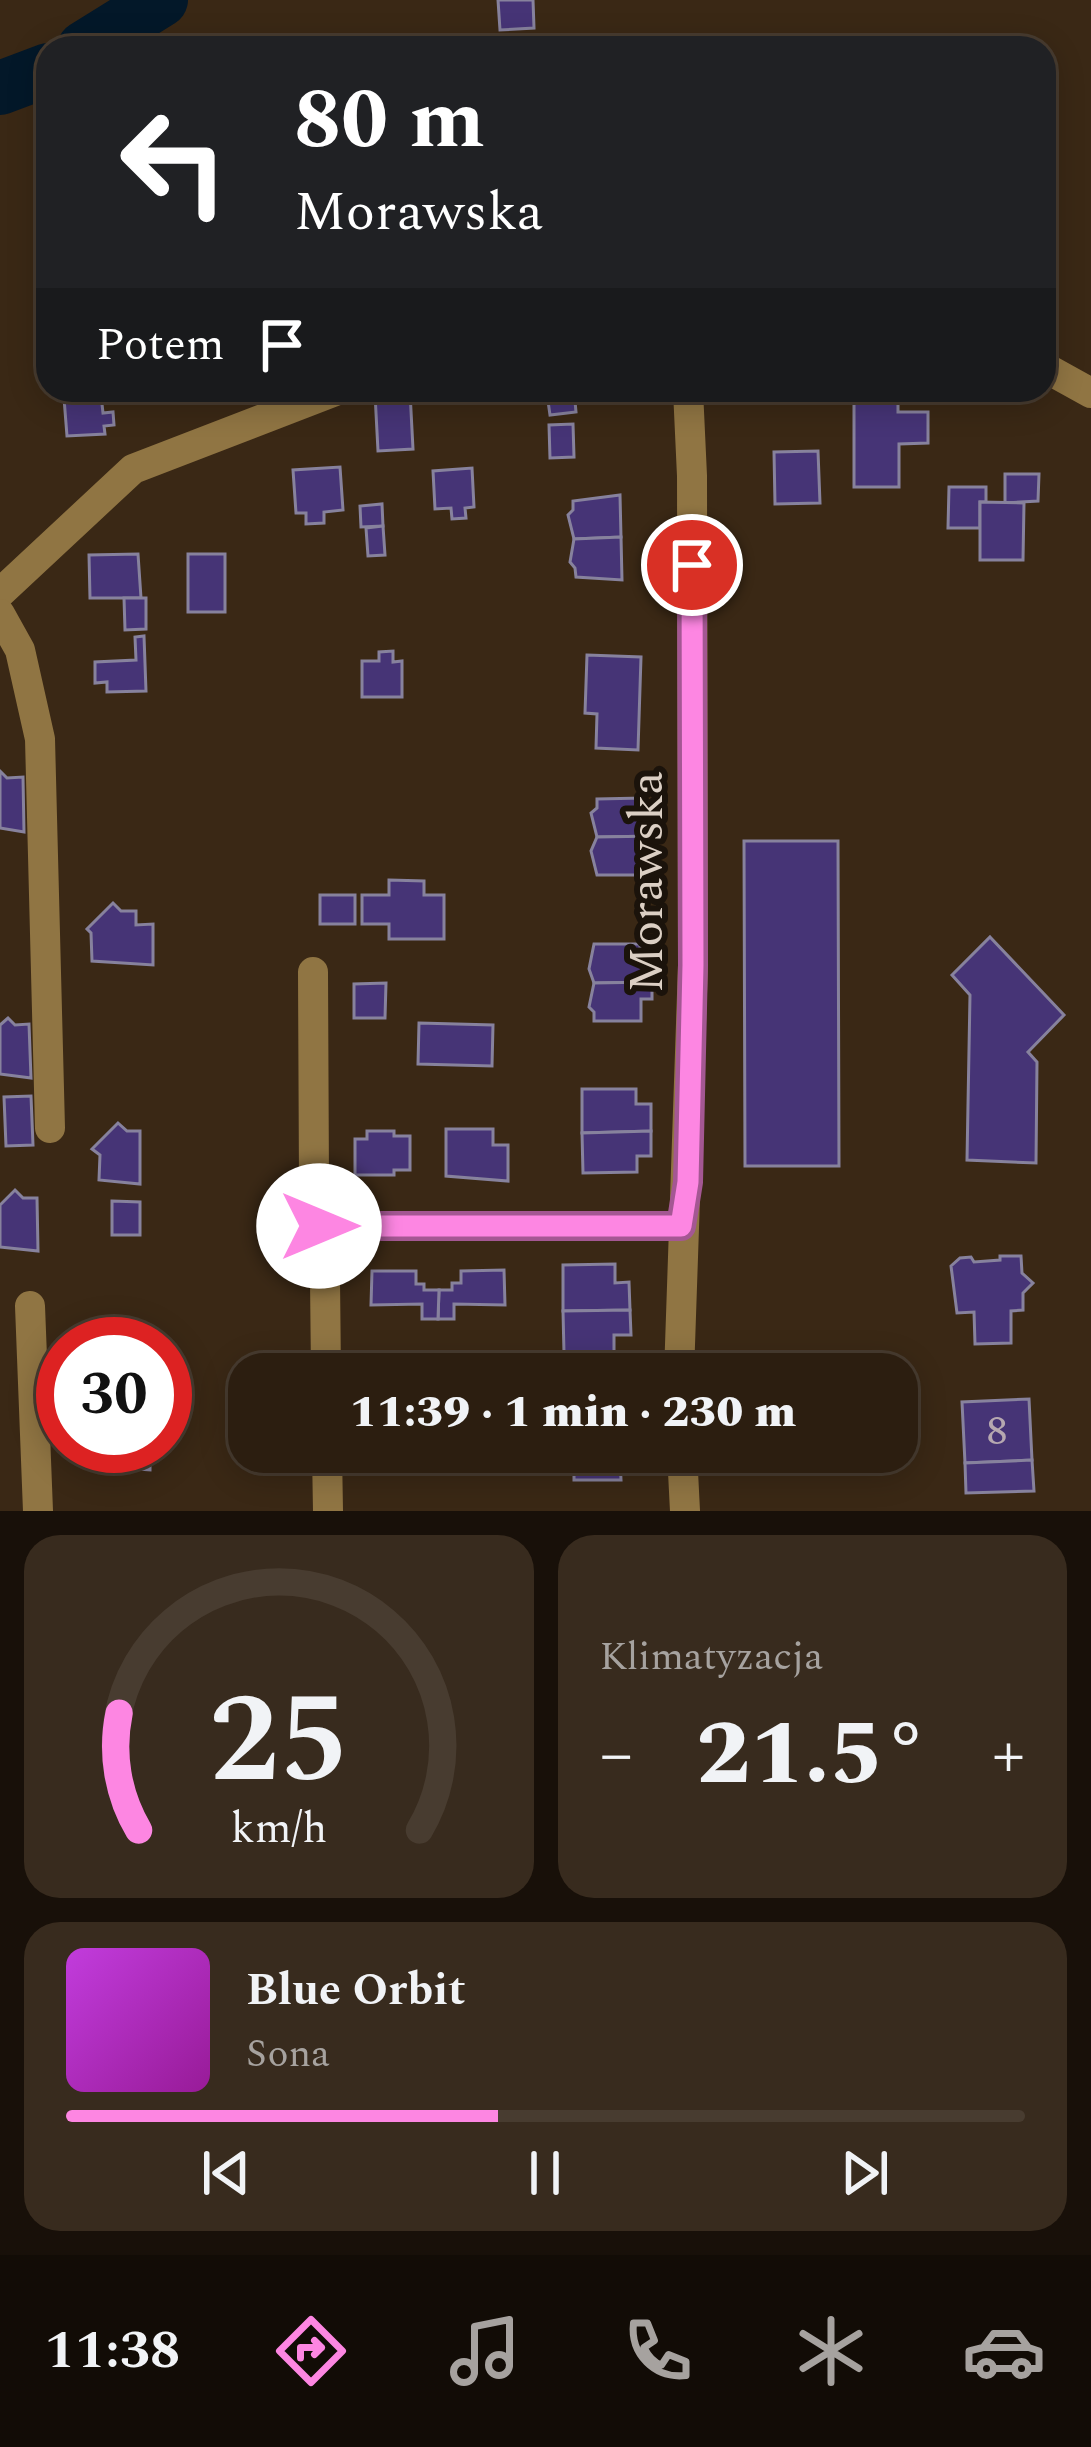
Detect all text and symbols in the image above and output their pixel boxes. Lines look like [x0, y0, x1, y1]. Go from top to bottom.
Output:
text: 80 m [294, 57, 485, 185]
icon: left [96, 84, 252, 240]
text: Morawska [294, 172, 543, 254]
text: Potem [96, 311, 225, 380]
icon: arrive [249, 312, 315, 378]
pin [641, 514, 743, 616]
icon: arrive [659, 532, 725, 598]
street label: Morawska [611, 771, 684, 993]
position arrow [256, 1163, 382, 1289]
speed limit sign: 30 [36, 1317, 192, 1473]
text: 11:39 · 1 min · 230 m [350, 1378, 796, 1447]
house number: 8 [986, 1400, 1008, 1463]
text: Klimatyzacja [600, 1628, 823, 1687]
text: 25 [209, 1647, 349, 1837]
text: 21.5° [696, 1687, 928, 1824]
text: − [600, 1705, 633, 1806]
text: + [992, 1705, 1025, 1806]
text: km/h [230, 1796, 327, 1861]
text: Blue Orbit [246, 1956, 466, 2025]
text: Sona [246, 2025, 330, 2084]
icon: previous [193, 2140, 259, 2206]
icon: pause [512, 2140, 578, 2206]
icon: next [832, 2140, 898, 2206]
icon: directions [269, 2309, 353, 2393]
icon: music [443, 2309, 527, 2393]
icon: phone [616, 2309, 700, 2393]
icon: climate [789, 2309, 873, 2393]
icon: car [962, 2309, 1046, 2393]
text: 11:38 [45, 2310, 180, 2392]

